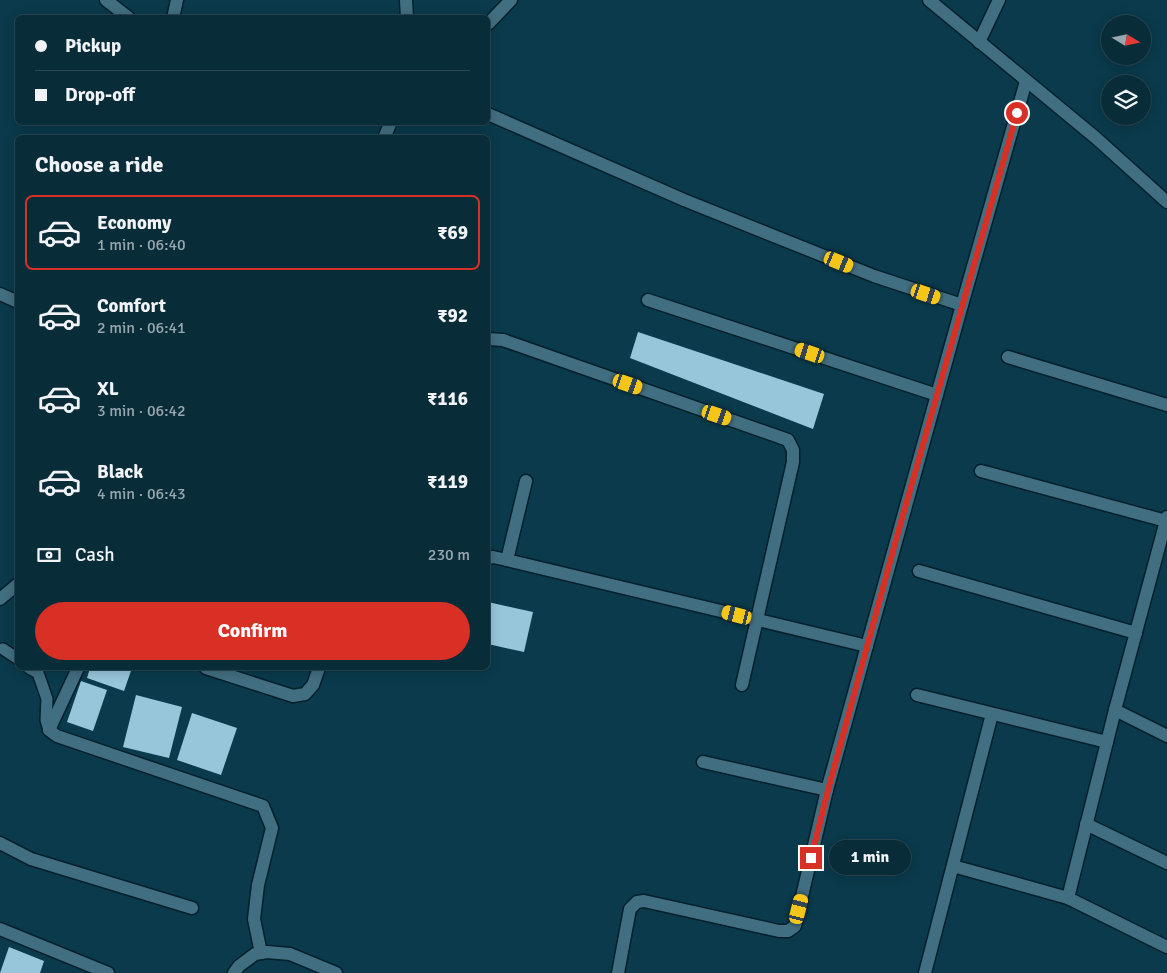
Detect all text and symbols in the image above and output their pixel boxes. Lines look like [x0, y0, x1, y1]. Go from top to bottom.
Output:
north arrow [1101, 15, 1151, 65]
map controls [1101, 15, 1151, 125]
text: Pickup [65, 34, 121, 58]
button: layers [1101, 75, 1151, 125]
text: Drop-off [65, 83, 135, 107]
route start [1006, 102, 1028, 124]
text: Choose a ride [35, 151, 163, 178]
icon: car [37, 210, 82, 255]
text: Economy [97, 211, 171, 235]
text: ₹69 [437, 221, 468, 245]
text: 1 min · 06:40 [97, 235, 186, 255]
car [822, 249, 855, 275]
car [909, 282, 942, 306]
icon: car [37, 293, 82, 338]
text: Comfort [97, 294, 166, 318]
text: ₹92 [437, 304, 468, 328]
text: 2 min · 06:41 [97, 318, 186, 338]
car [793, 341, 826, 365]
car [611, 372, 644, 396]
icon: car [37, 376, 82, 421]
text: XL [97, 377, 119, 401]
text: ₹116 [427, 387, 468, 411]
text: 3 min · 06:42 [97, 401, 186, 421]
car [700, 403, 733, 427]
icon: car [37, 459, 82, 504]
text: Black [97, 460, 143, 484]
text: ₹119 [427, 470, 468, 494]
text: 4 min · 06:43 [97, 484, 186, 504]
icon: cash [35, 541, 63, 569]
text: Cash [75, 543, 115, 567]
text: 230 m [428, 545, 470, 565]
button: Confirm [35, 602, 470, 660]
car [720, 604, 753, 626]
callout: 1 min [828, 840, 911, 876]
route end [800, 847, 822, 869]
text: 1 min [851, 847, 889, 867]
car [788, 893, 809, 925]

